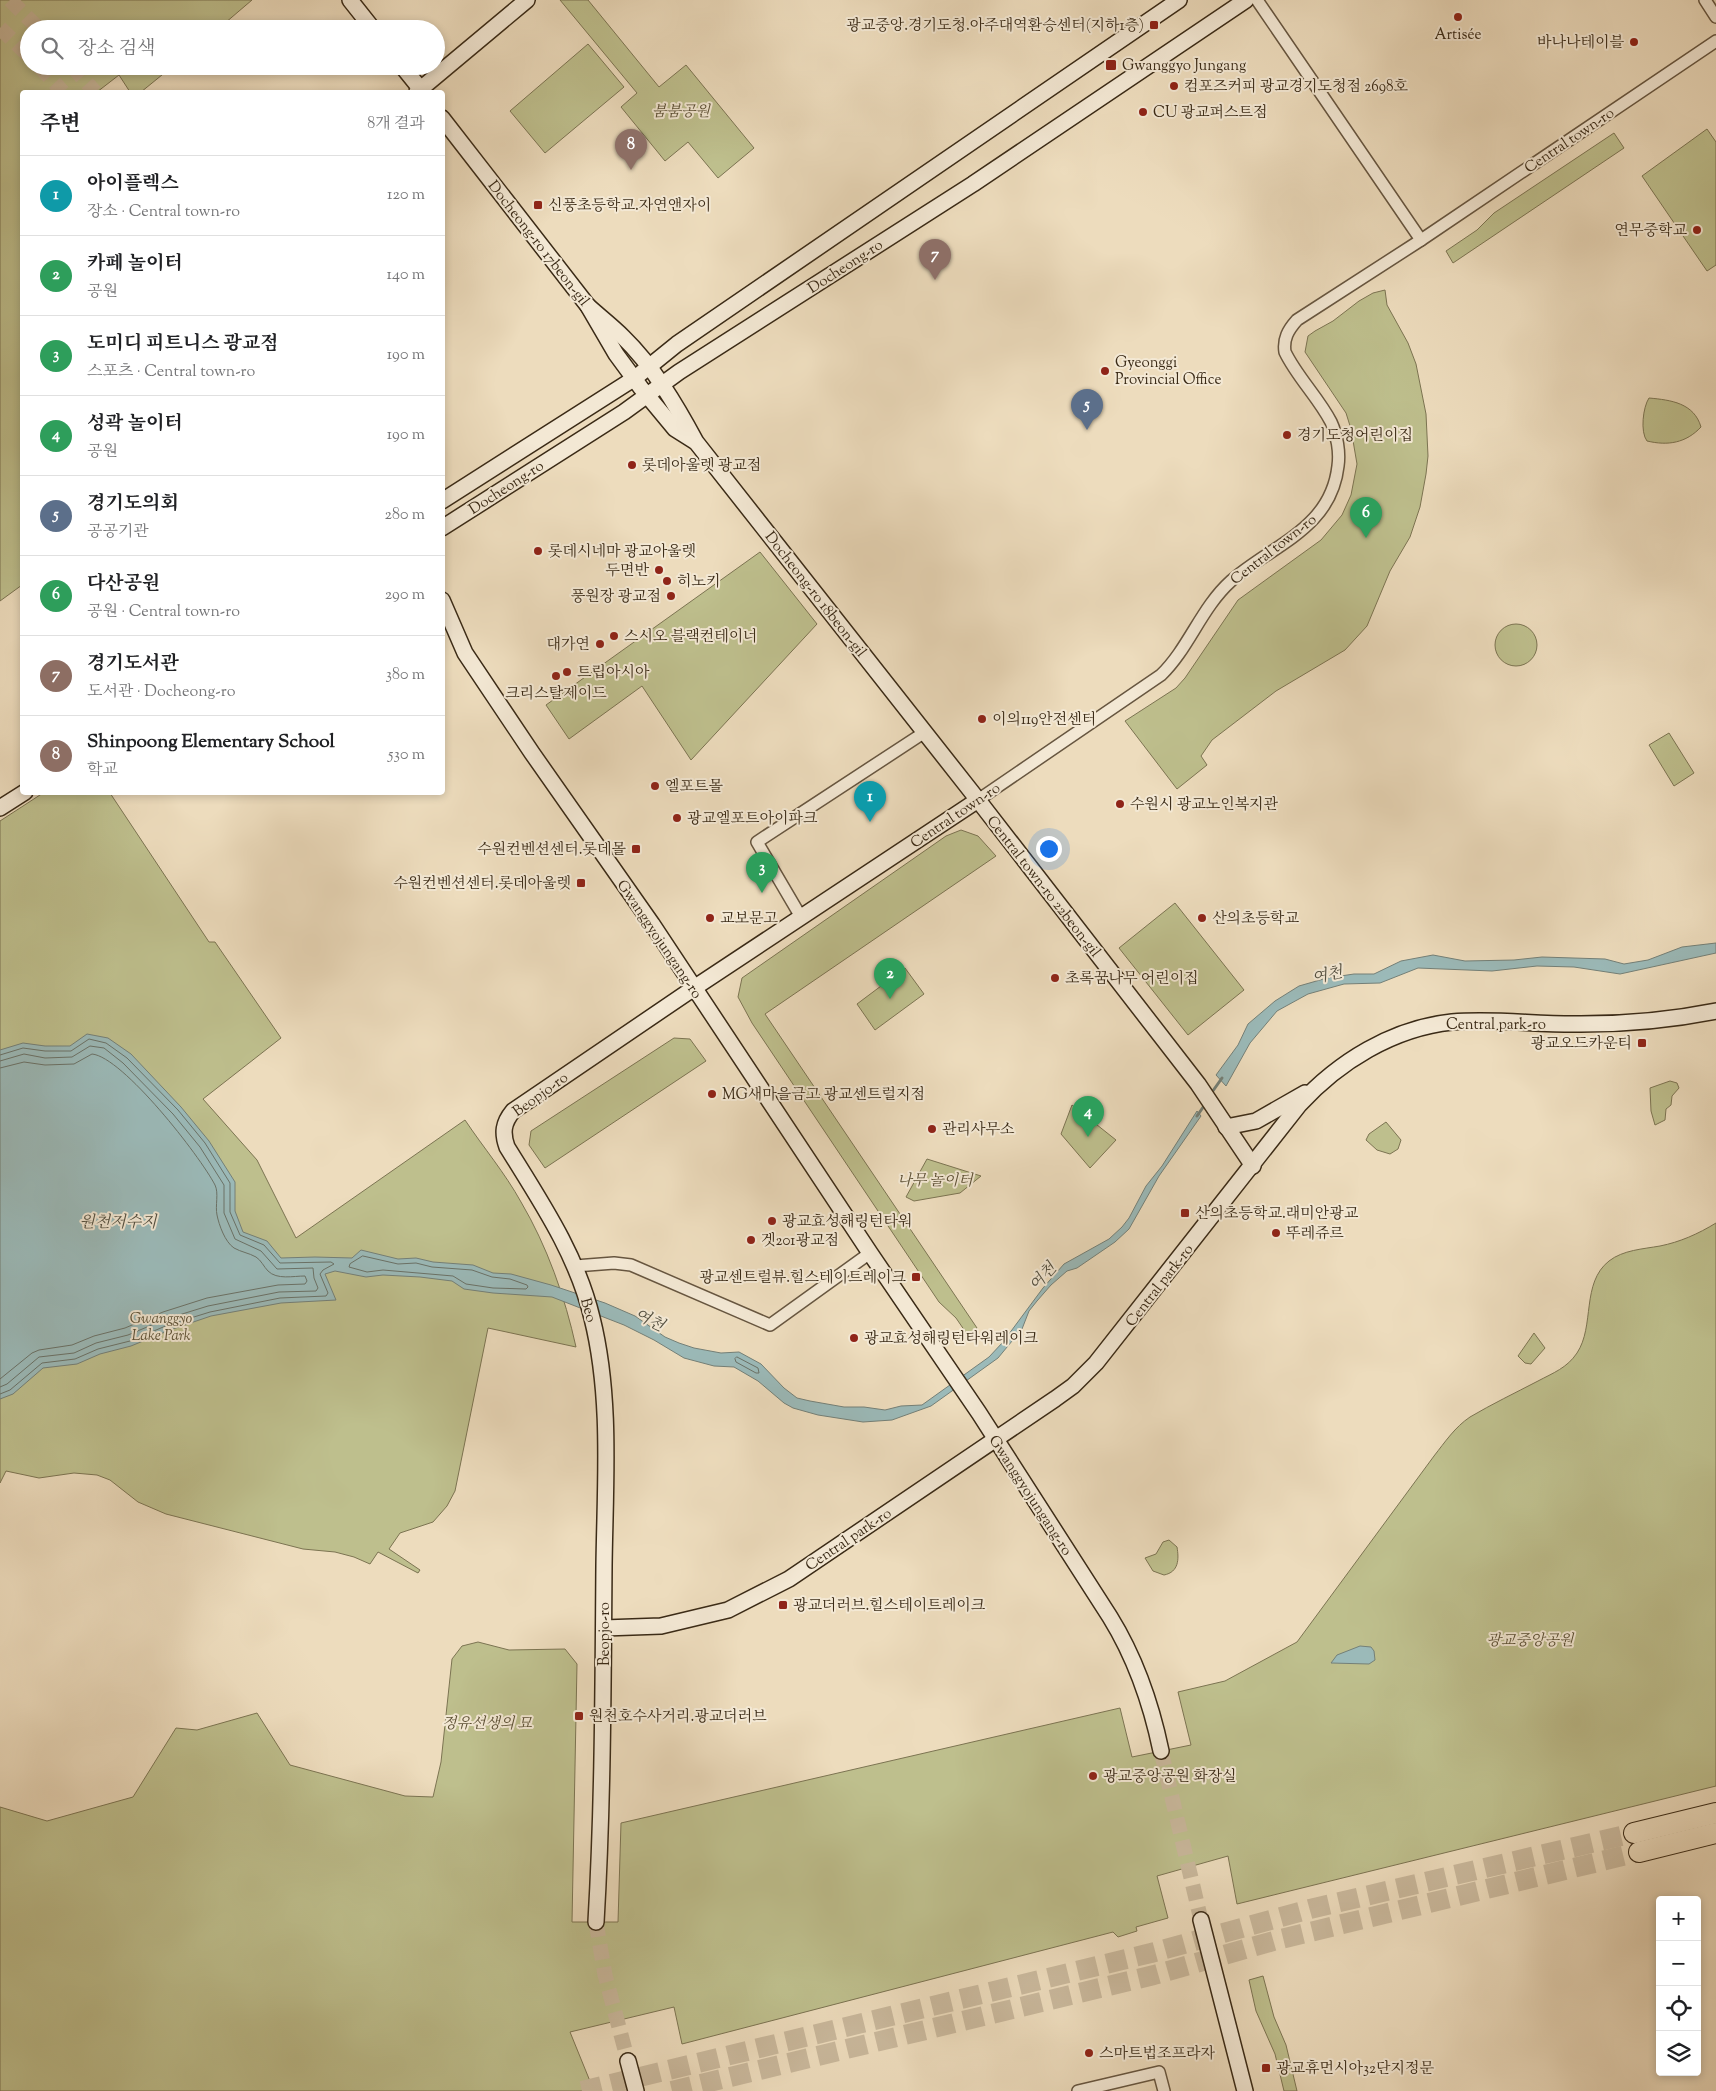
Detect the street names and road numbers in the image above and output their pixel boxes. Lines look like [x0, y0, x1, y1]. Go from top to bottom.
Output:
street label: Central town-ro [1521, 103, 1619, 179]
street label: Docheong-ro 17beon-gil [482, 177, 594, 311]
street label: Docheong-ro [804, 235, 887, 299]
street label: Docheong-ro [465, 456, 548, 520]
street label: Central town-ro [1226, 510, 1321, 591]
street label: Docheong-ro 18beon-gil [759, 528, 871, 662]
street label: Central town-ro [907, 778, 1005, 854]
street label: Central town-ro 22beon-gil [981, 812, 1105, 962]
street label: Gwanggyojungang-ro [611, 876, 706, 1004]
street label: Central park-ro [1446, 1015, 1546, 1036]
street label: Beopjo-ro [509, 1068, 573, 1123]
street label: Central park-ro [1121, 1240, 1199, 1332]
street label: Beo [574, 1296, 601, 1325]
street label: Gwanggyojungang-ro [983, 1432, 1077, 1560]
street label: Central park-ro [802, 1504, 896, 1577]
street label: Beopjo-ro [595, 1602, 616, 1666]

